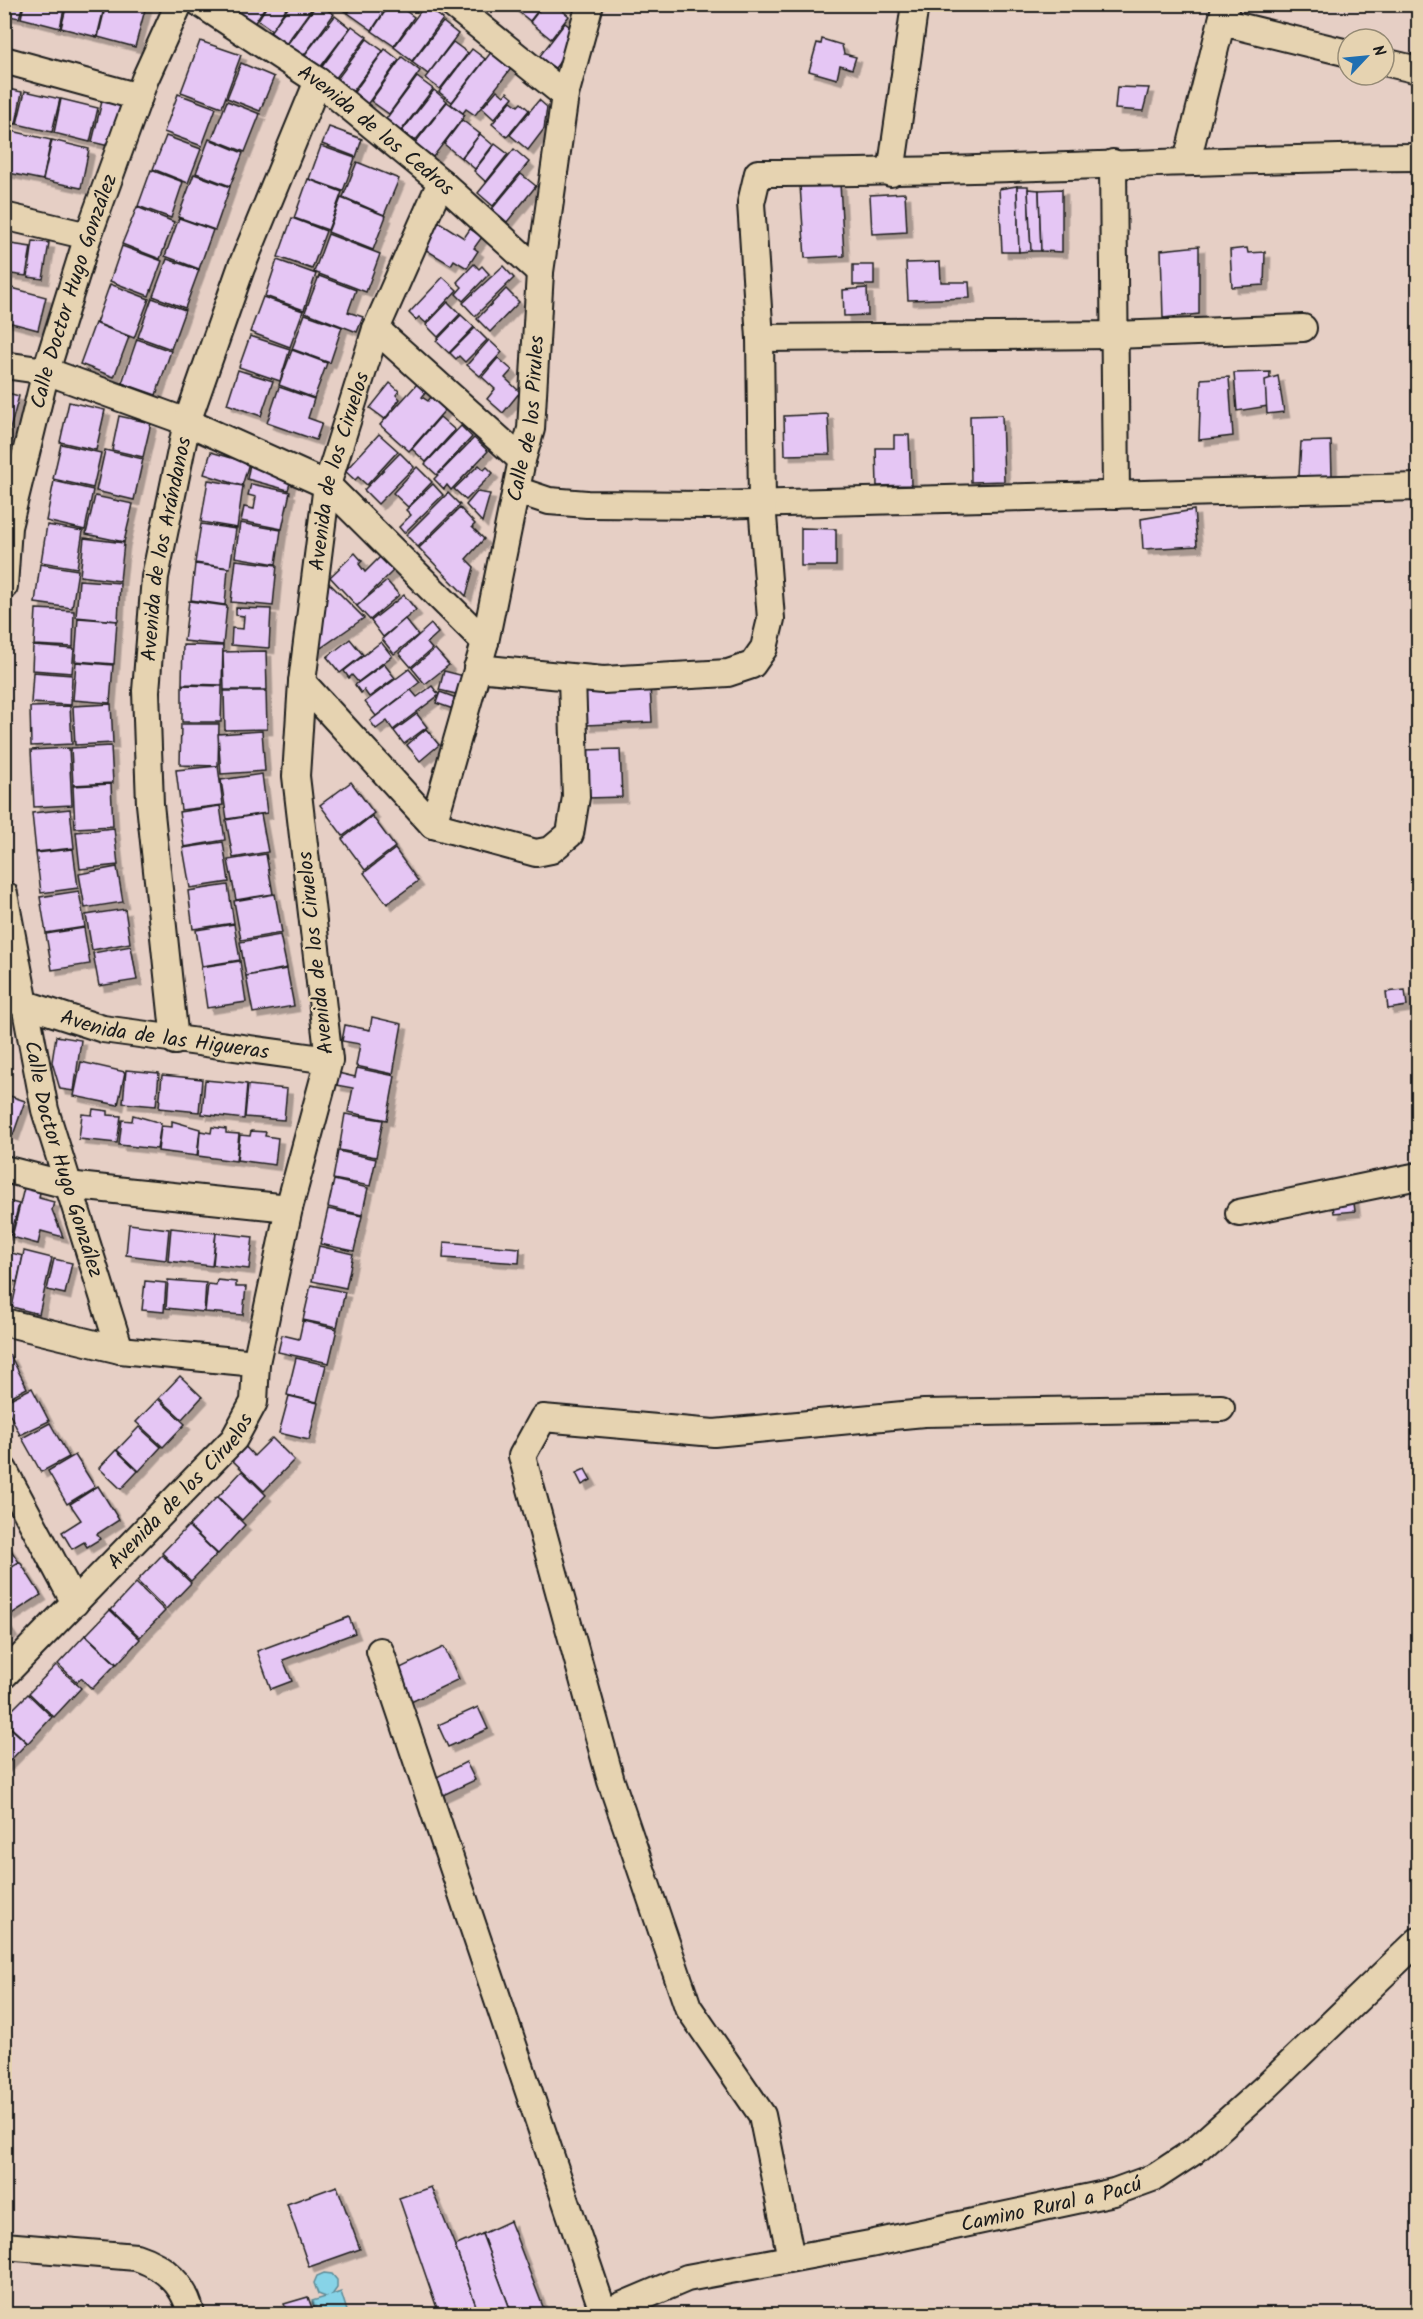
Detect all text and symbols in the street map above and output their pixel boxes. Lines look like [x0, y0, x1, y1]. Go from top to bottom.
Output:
north arrow [1336, 27, 1396, 87]
text: N [1365, 41, 1392, 61]
street label: Avenida de los Cedros [290, 57, 461, 205]
street label: Calle Doctor Hugo González [22, 169, 127, 412]
street label: Calle de los Pirules [499, 334, 554, 505]
street label: Avenida de los Ciruelos [301, 368, 380, 573]
street label: Avenida de los Arándanos [133, 434, 202, 663]
street label: Avenida de los Ciruelos [289, 850, 344, 1056]
street label: Avenida de las Higueras [56, 1001, 271, 1070]
street label: Calle Doctor Hugo González [14, 1038, 111, 1282]
street label: Avenida de los Ciruelos [100, 1408, 263, 1578]
street label: Camino Rural a Pacú [958, 2168, 1148, 2242]

